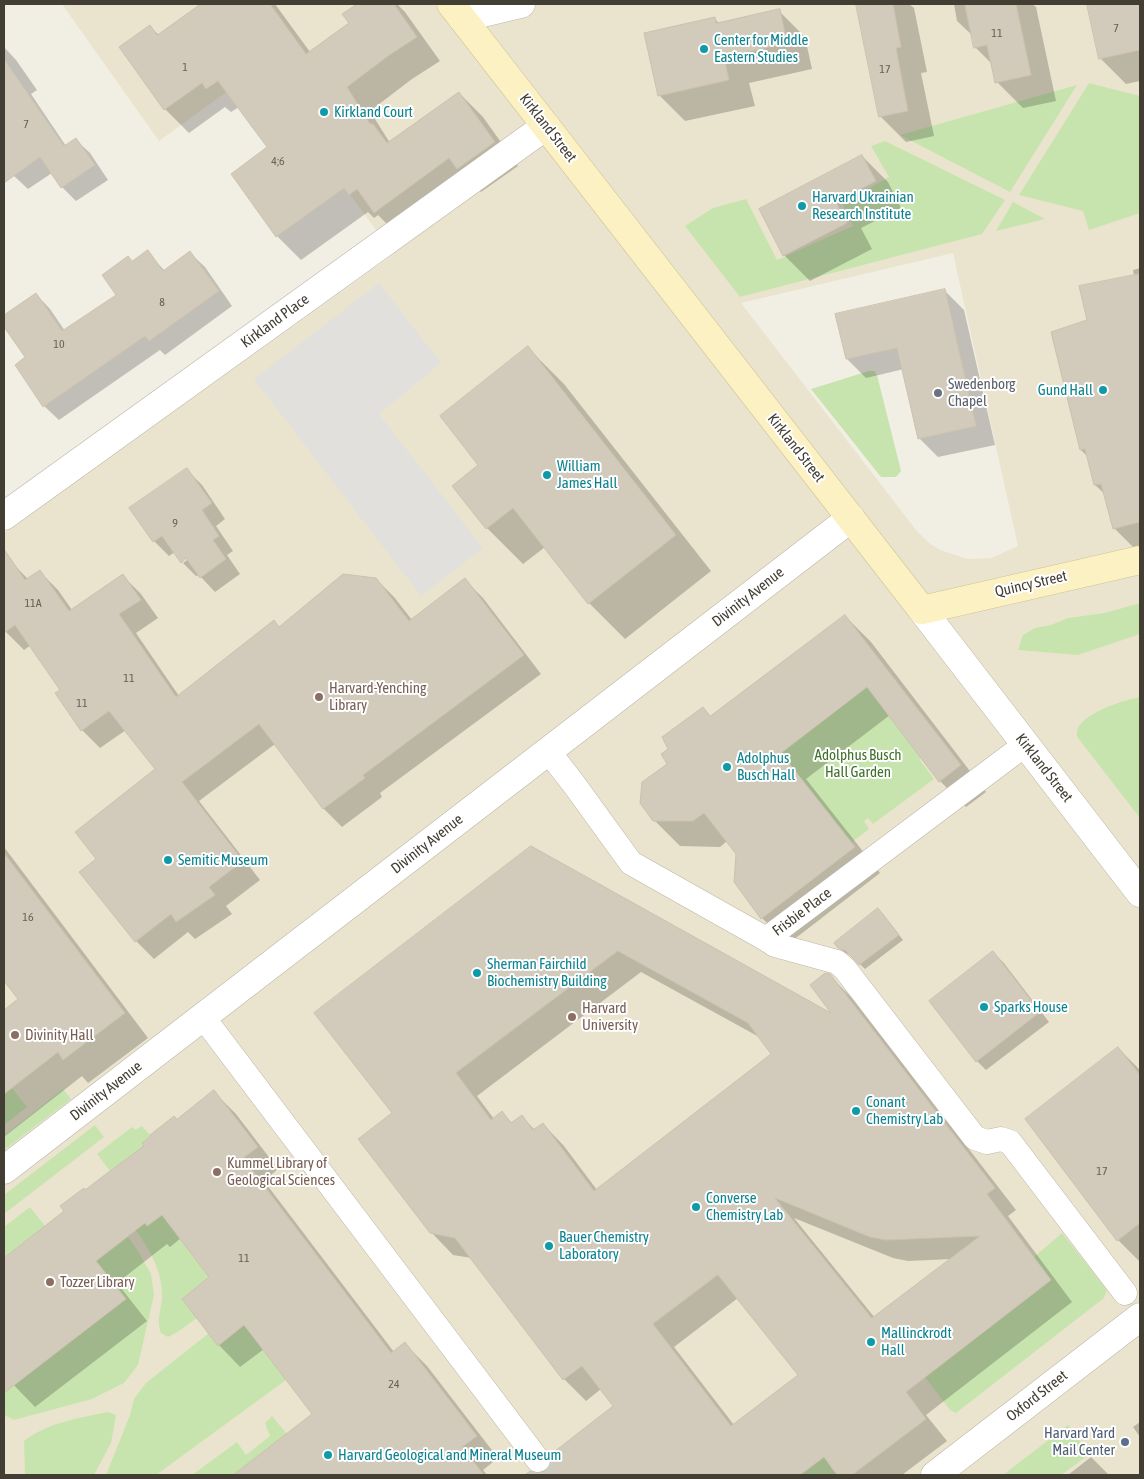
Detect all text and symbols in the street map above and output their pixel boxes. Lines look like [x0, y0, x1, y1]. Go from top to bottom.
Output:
house number: 7 [1113, 21, 1119, 35]
house number: 11 [991, 26, 1003, 40]
place label: Center for Middle Eastern Studies [714, 31, 808, 66]
marker: Center for Middle Eastern Studies [698, 43, 710, 55]
house number: 1 [182, 60, 188, 74]
house number: 17 [879, 62, 891, 76]
street label: Kirkland Street [516, 90, 580, 166]
place label: Kirkland Court [334, 103, 413, 121]
marker: Kirkland Court [318, 106, 330, 118]
house number: 7 [23, 117, 29, 131]
house number: 4;6 [271, 154, 285, 168]
place label: Harvard Ukrainian Research Institute [812, 188, 914, 223]
marker: Harvard Ukrainian Research Institute [796, 200, 808, 212]
street label: Kirkland Place [237, 290, 313, 352]
house number: 8 [159, 295, 165, 309]
house number: 10 [53, 337, 65, 351]
place label: Swedenborg Chapel [948, 375, 1015, 410]
place label: Gund Hall [1038, 381, 1093, 399]
marker: Gund Hall [1097, 384, 1109, 396]
marker: Swedenborg Chapel [932, 387, 944, 399]
street label: Kirkland Street [764, 410, 828, 486]
place label: William James Hall [557, 457, 617, 492]
marker: William James Hall [541, 469, 553, 481]
house number: 9 [172, 516, 178, 530]
street label: Divinity Avenue [708, 563, 788, 631]
street label: Quincy Street [993, 567, 1069, 601]
house number: 11A [24, 596, 42, 610]
house number: 11 [123, 671, 135, 685]
place label: Harvard-Yenching Library [329, 679, 426, 714]
marker: Harvard-Yenching Library [313, 691, 325, 703]
house number: 11 [76, 696, 88, 710]
street label: Kirkland Street [1012, 730, 1076, 806]
park label: Adolphus Busch Hall Garden [815, 746, 901, 781]
place label: Adolphus Busch Hall [737, 749, 795, 784]
marker: Adolphus Busch Hall [721, 761, 733, 773]
street label: Divinity Avenue [387, 810, 467, 878]
place label: Semitic Museum [178, 851, 268, 869]
marker: Semitic Museum [162, 854, 174, 866]
street label: Frisbie Place [769, 884, 835, 940]
house number: 16 [22, 910, 34, 924]
place label: Sherman Fairchild Biochemistry Building [487, 955, 607, 990]
marker: Sherman Fairchild Biochemistry Building [471, 967, 483, 979]
place label: Sparks House [994, 998, 1068, 1016]
place label: Harvard University [582, 999, 638, 1034]
marker: Sparks House [978, 1001, 990, 1013]
marker: Harvard University [566, 1011, 578, 1023]
place label: Divinity Hall [25, 1026, 93, 1044]
marker: Divinity Hall [9, 1029, 21, 1041]
street label: Divinity Avenue [66, 1057, 146, 1125]
place label: Conant Chemistry Lab [866, 1093, 943, 1128]
marker: Conant Chemistry Lab [850, 1105, 862, 1117]
place label: Kummel Library of Geological Sciences [227, 1154, 335, 1189]
house number: 17 [1096, 1164, 1108, 1178]
marker: Kummel Library of Geological Sciences [211, 1166, 223, 1178]
place label: Converse Chemistry Lab [706, 1189, 783, 1224]
marker: Converse Chemistry Lab [690, 1201, 702, 1213]
place label: Bauer Chemistry Laboratory [559, 1228, 649, 1263]
marker: Bauer Chemistry Laboratory [543, 1240, 555, 1252]
house number: 11 [238, 1251, 250, 1265]
place label: Tozzer Library [60, 1273, 135, 1291]
marker: Tozzer Library [44, 1276, 56, 1288]
place label: Mallinckrodt Hall [881, 1324, 952, 1359]
marker: Mallinckrodt Hall [865, 1336, 877, 1348]
street label: Oxford Street [1003, 1367, 1071, 1425]
house number: 24 [388, 1377, 400, 1391]
place label: Harvard Yard Mail Center [1044, 1424, 1115, 1459]
marker: Harvard Yard Mail Center [1119, 1436, 1131, 1448]
place label: Harvard Geological and Mineral Museum [338, 1446, 561, 1464]
marker: Harvard Geological and Mineral Museum [322, 1449, 334, 1461]

